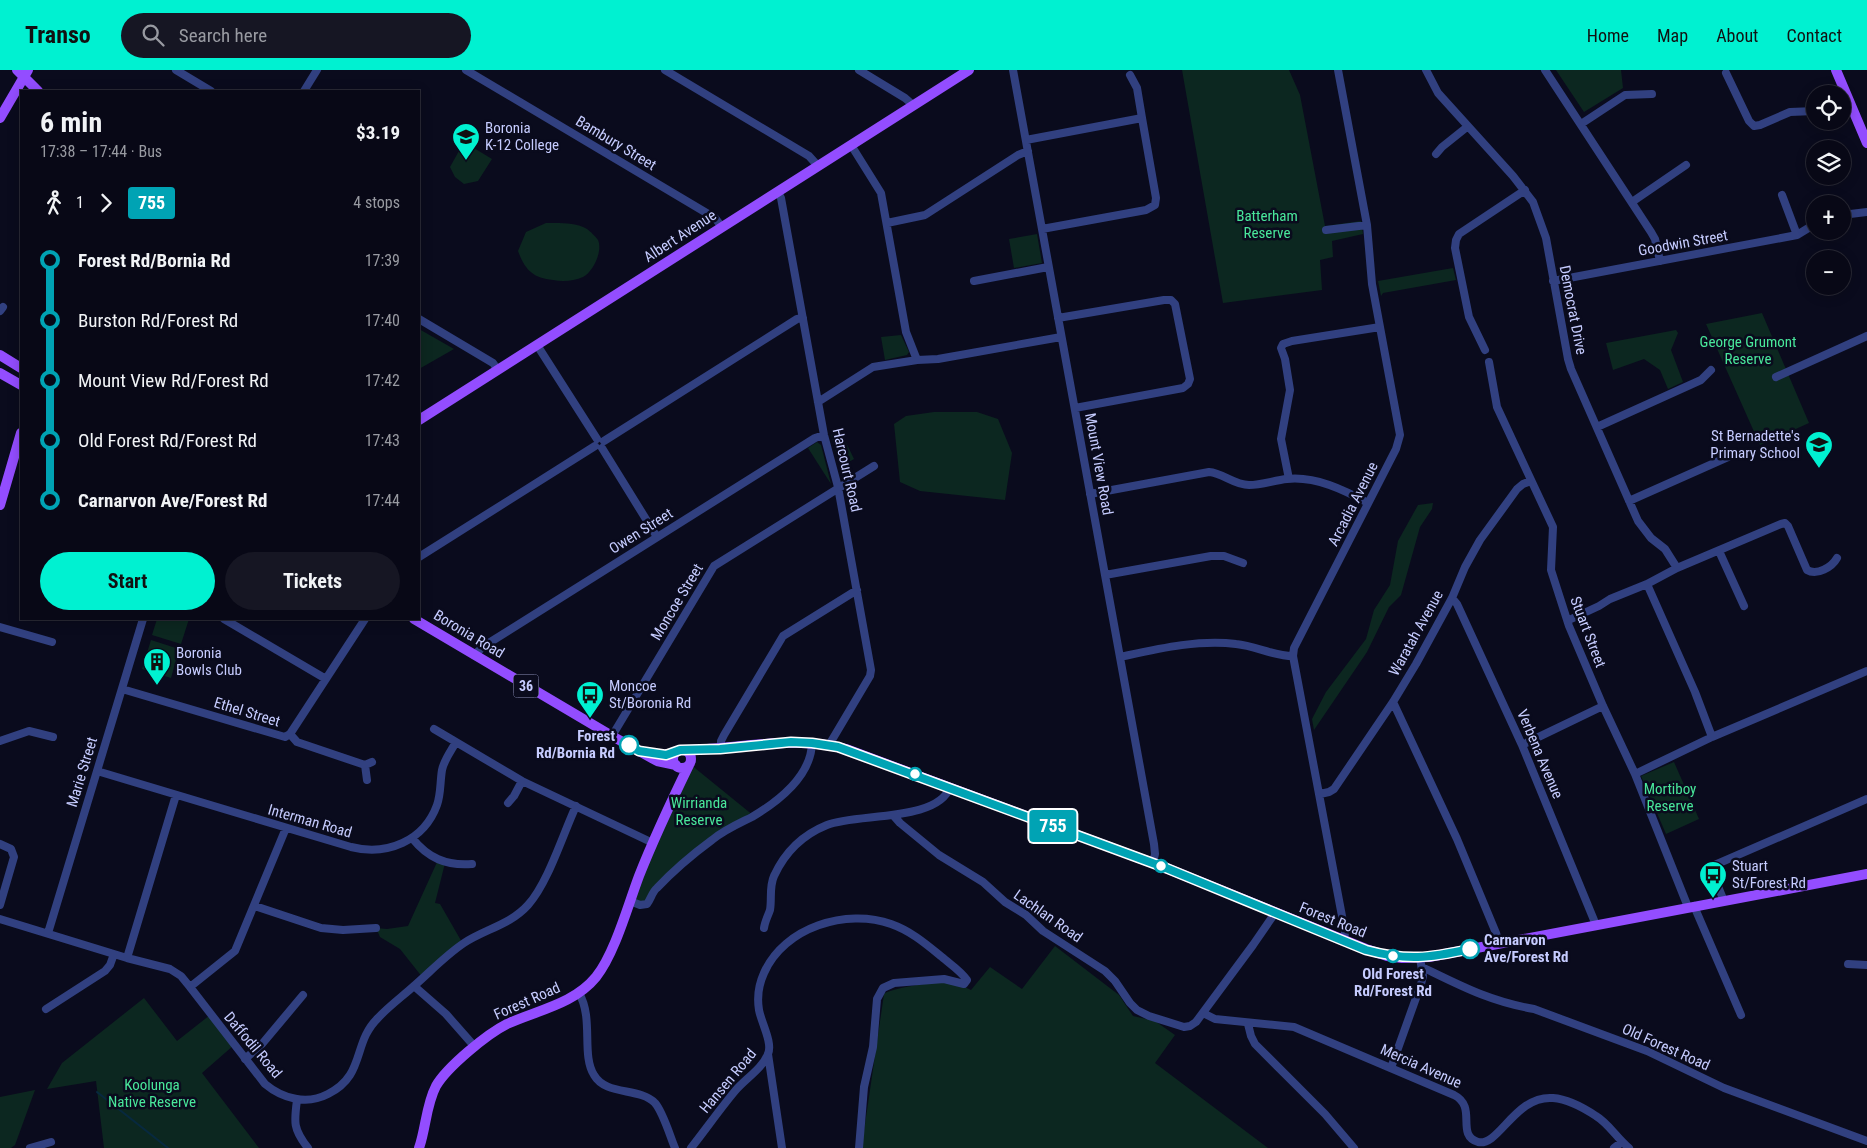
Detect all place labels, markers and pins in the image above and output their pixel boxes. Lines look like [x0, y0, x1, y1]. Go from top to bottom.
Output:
place label: Boronia K-12 College [485, 119, 559, 154]
school or university icon: Boronia K-12 College [451, 122, 481, 161]
place label: St Bernadette's Primary School [1710, 427, 1800, 462]
school or university icon: St Bernadette's Primary School [1804, 430, 1834, 469]
place label: Boronia Bowls Club [176, 644, 242, 679]
building icon: Boronia Bowls Club [142, 647, 172, 686]
place label: Moncoe St/Boronia Rd [609, 677, 691, 712]
bus stop icon: Moncoe St/Boronia Rd [575, 680, 605, 719]
place label: Forest Rd/Bornia Rd [536, 727, 615, 762]
marker: Forest Rd/Bornia Rd [619, 735, 639, 755]
unlabelled marker [908, 767, 922, 781]
place label: Stuart St/Forest Rd [1732, 857, 1806, 892]
unlabelled marker [1154, 859, 1168, 873]
bus stop icon: Stuart St/Forest Rd [1698, 860, 1728, 899]
place label: Carnarvon Ave/Forest Rd [1484, 931, 1568, 966]
marker: Carnarvon Ave/Forest Rd [1460, 939, 1480, 959]
marker: Old Forest Rd/Forest Rd [1386, 949, 1400, 963]
place label: Old Forest Rd/Forest Rd [1354, 965, 1432, 1000]

